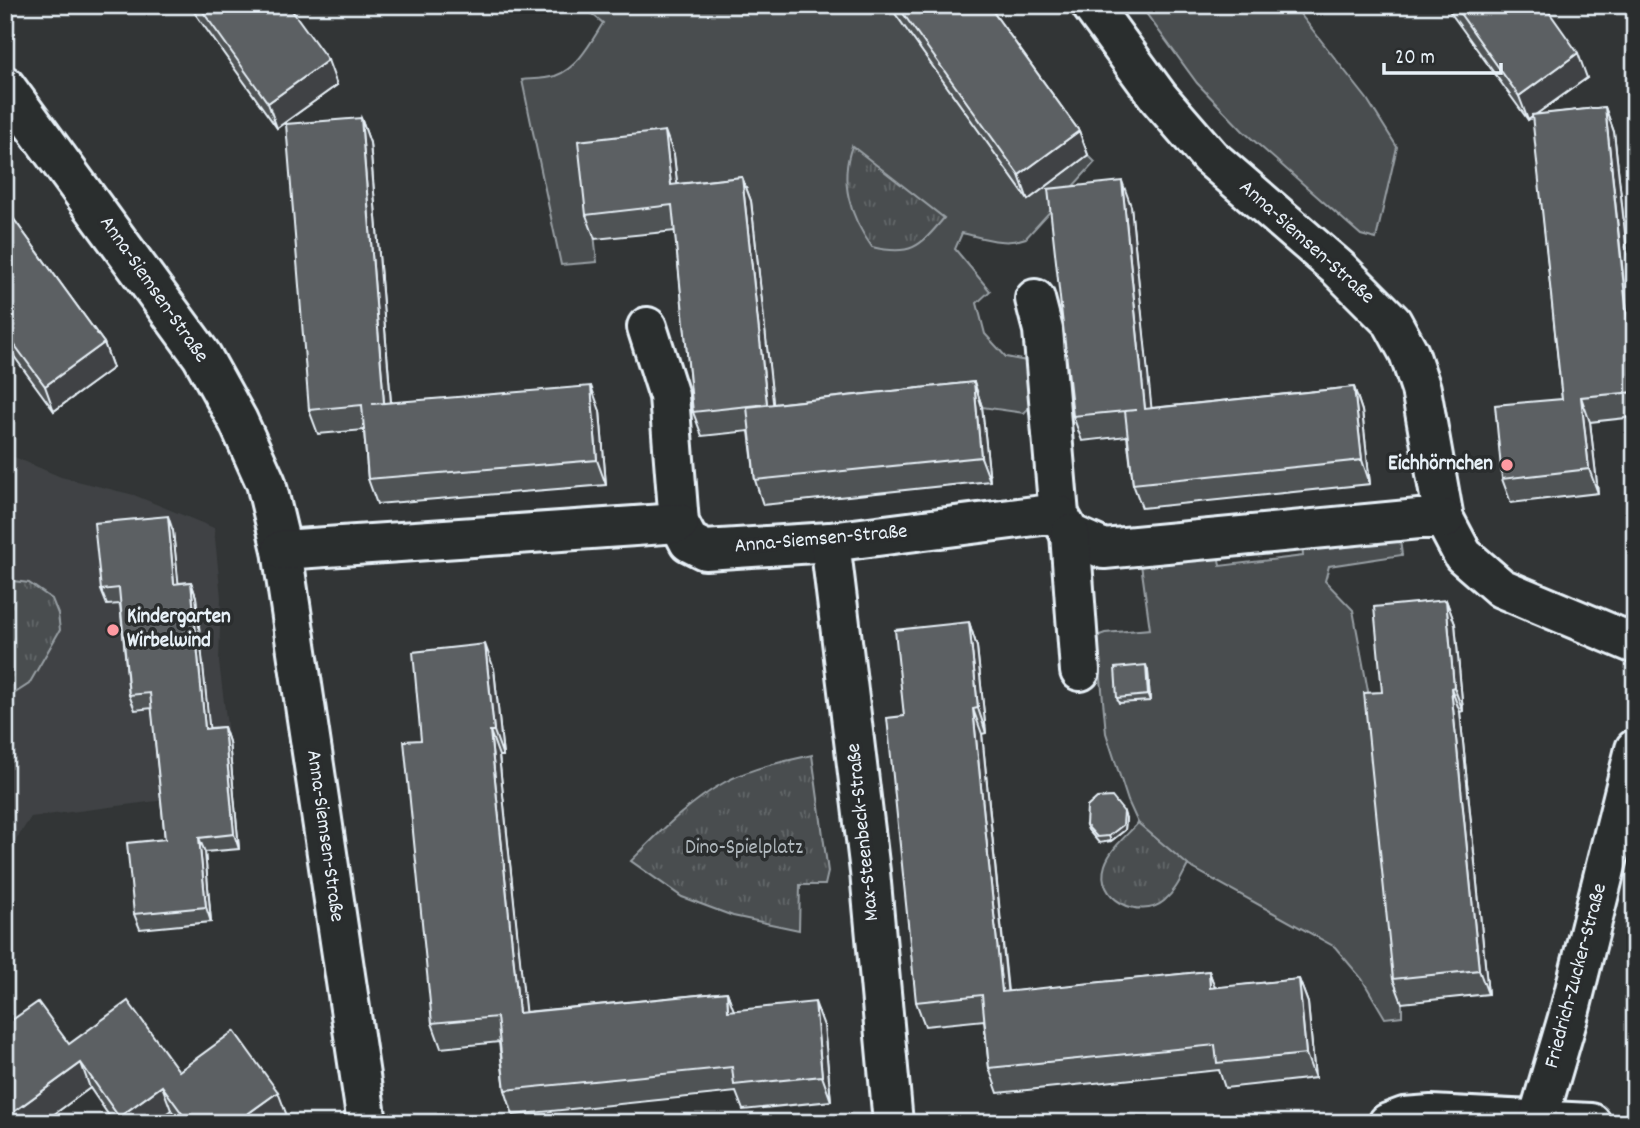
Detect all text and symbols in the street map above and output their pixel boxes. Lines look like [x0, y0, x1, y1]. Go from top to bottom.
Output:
scale bar [1384, 32, 1502, 76]
text: 20 m [1395, 44, 1435, 74]
street label: Anna-Siemsen-Straße [1231, 174, 1381, 312]
street label: Anna-Siemsen-Straße [91, 210, 215, 370]
place label: Eichhörnchen [1388, 450, 1493, 480]
marker: Eichhörnchen [1499, 457, 1515, 473]
street label: Anna-Siemsen-Straße [733, 517, 909, 563]
place label: Kindergarten Wirbelwind [127, 603, 231, 657]
marker: Kindergarten Wirbelwind [105, 622, 121, 638]
street label: Max-Steenbeck-Straße [840, 742, 888, 922]
street label: Anna-Siemsen-Straße [297, 748, 351, 924]
park label: Dino-Spielplatz [685, 834, 803, 864]
street label: Friedrich-Zucker-Straße [1538, 880, 1616, 1072]

